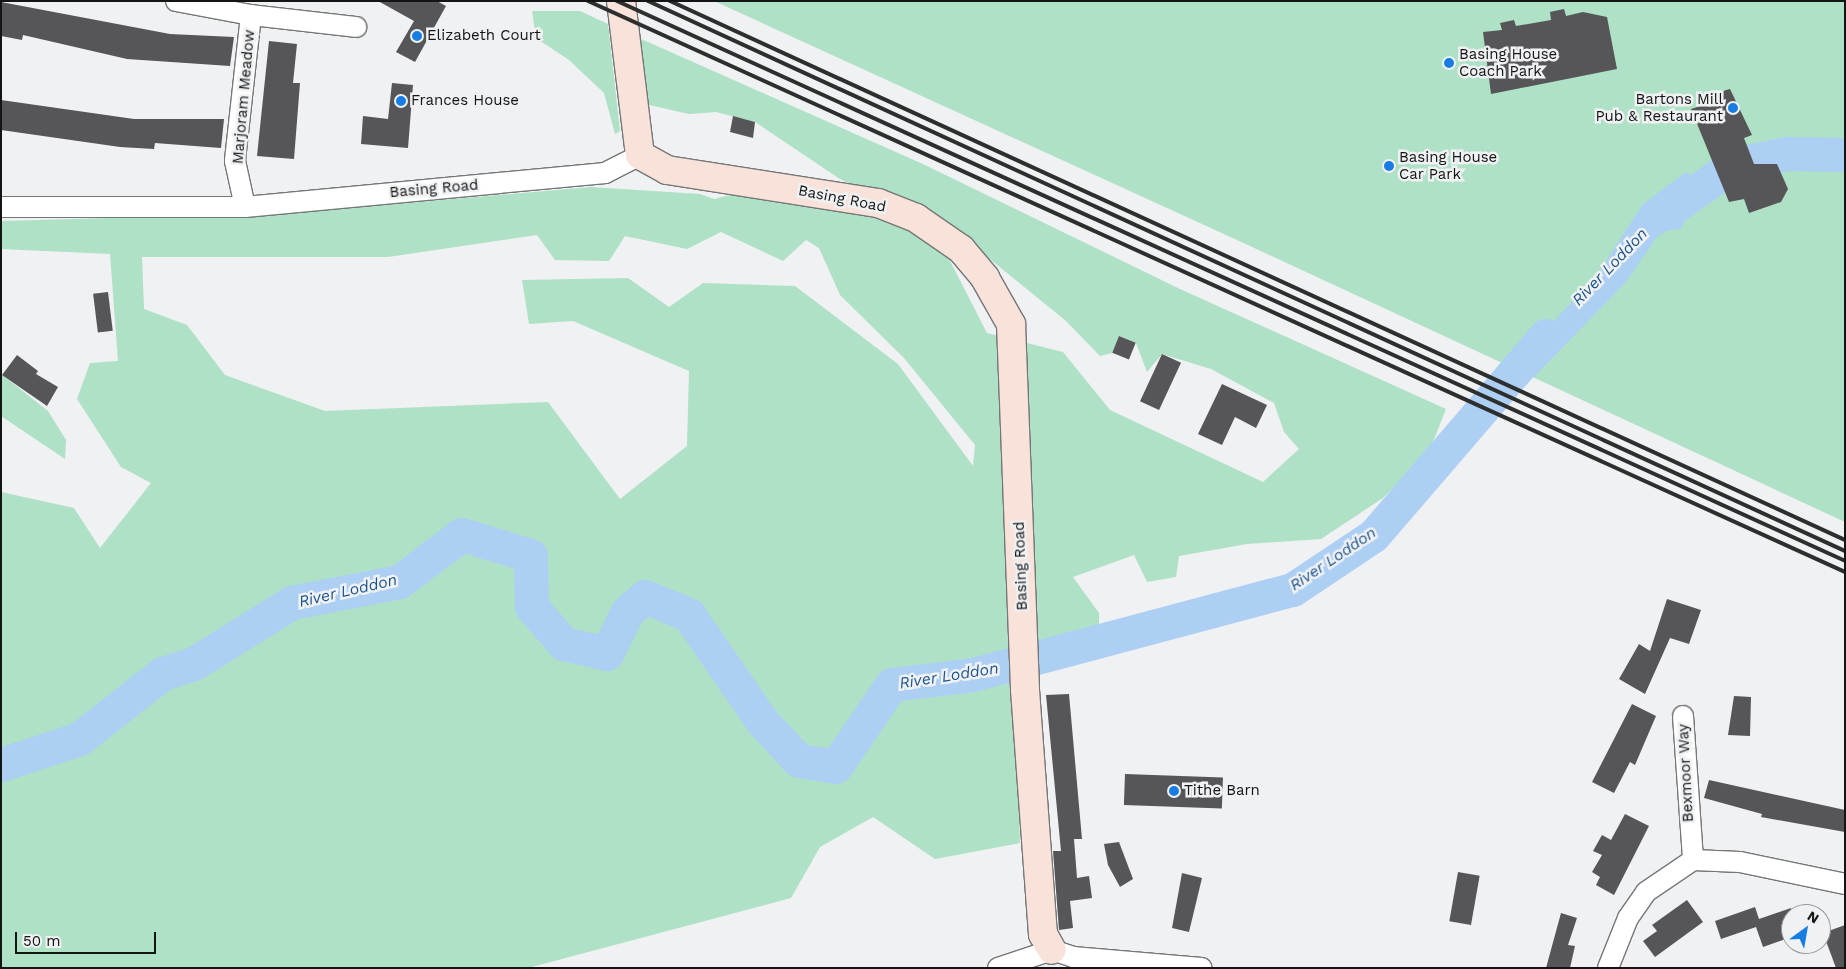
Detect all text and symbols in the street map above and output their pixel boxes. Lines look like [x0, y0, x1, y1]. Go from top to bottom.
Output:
place label: Elizabeth Court [427, 27, 541, 45]
street label: Marjoram Meadow [229, 29, 259, 165]
marker: Elizabeth Court [411, 30, 423, 42]
place label: Basing House Coach Park [1459, 45, 1557, 80]
marker: Basing House Coach Park [1443, 57, 1455, 69]
place label: Bartons Mill Pub & Restaurant [1595, 90, 1723, 125]
place label: Frances House [411, 92, 519, 110]
marker: Frances House [395, 95, 407, 107]
marker: Bartons Mill Pub & Restaurant [1727, 102, 1739, 114]
place label: Basing House Car Park [1399, 148, 1497, 183]
marker: Basing House Car Park [1383, 160, 1395, 172]
street label: Basing Road [389, 176, 479, 202]
street label: Basing Road [797, 182, 887, 216]
water label: River Loddon [1568, 224, 1652, 310]
street label: Basing Road [1010, 521, 1032, 611]
water label: River Loddon [1286, 523, 1380, 595]
water label: River Loddon [297, 570, 399, 612]
water label: River Loddon [898, 659, 1000, 693]
street label: Bexmoor Way [1674, 723, 1698, 823]
place label: Tithe Barn [1184, 782, 1260, 800]
marker: Tithe Barn [1168, 785, 1180, 797]
north arrow [1781, 904, 1831, 954]
text: N [1805, 908, 1822, 927]
scale bar [18, 922, 159, 954]
text: 50 m [23, 932, 60, 950]

